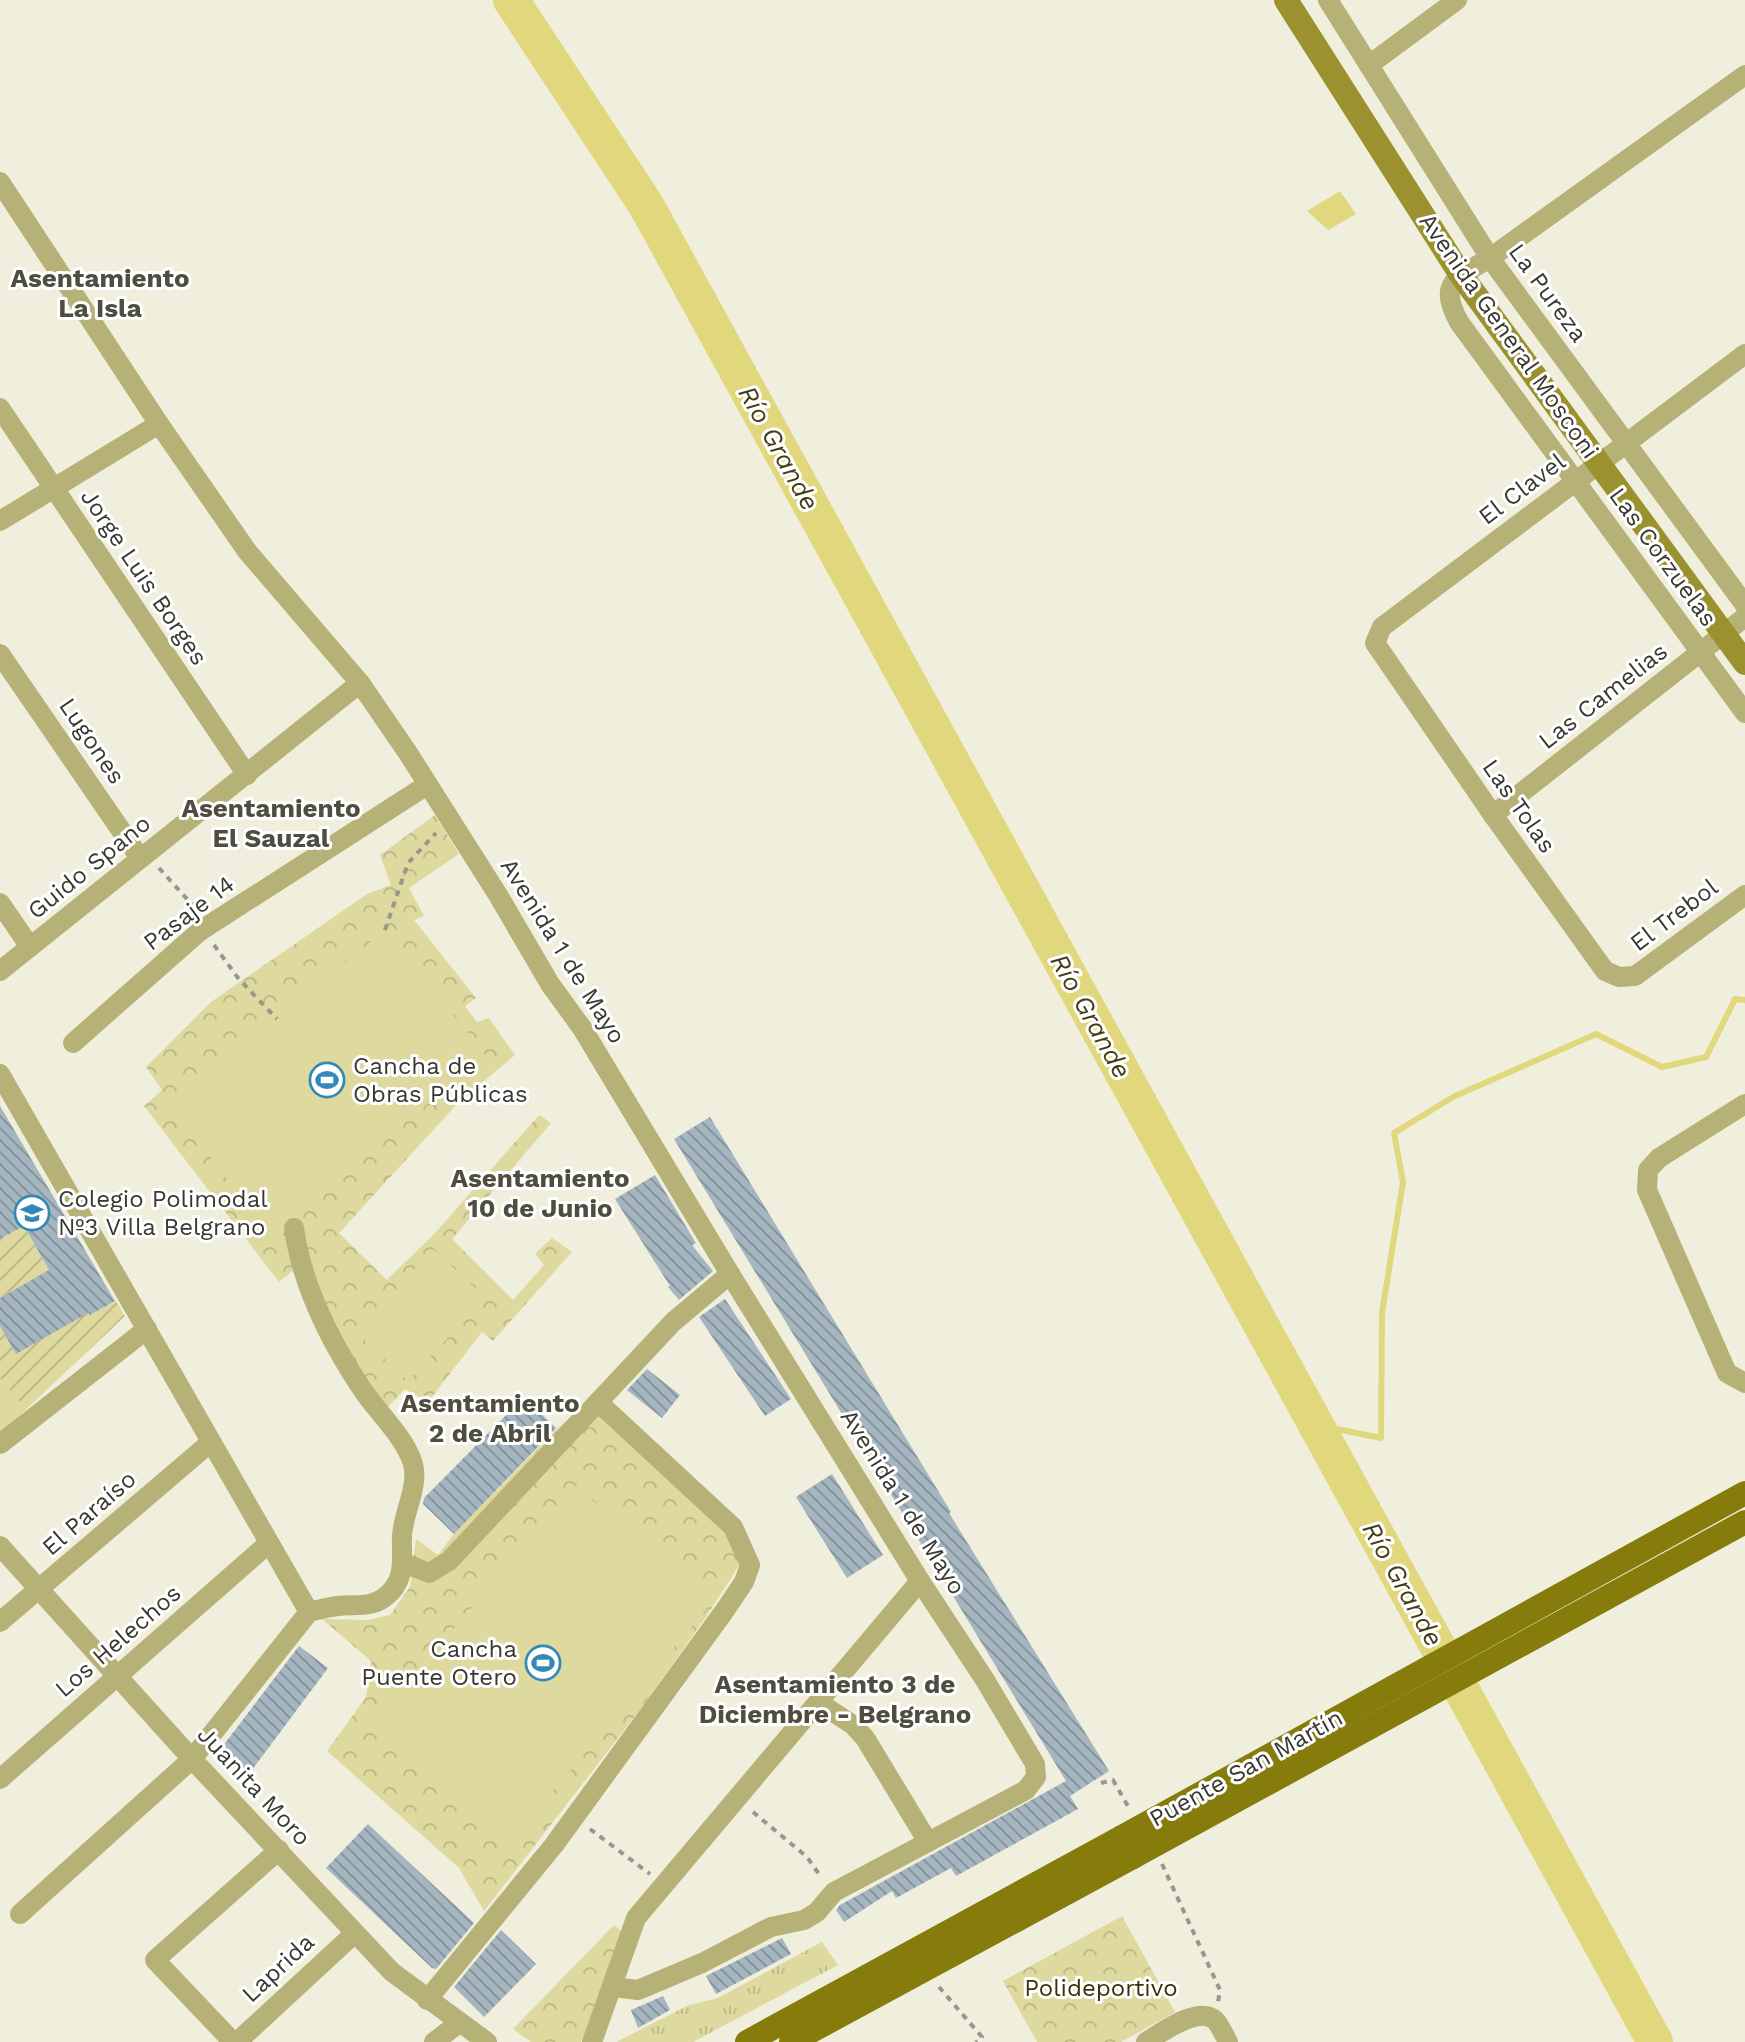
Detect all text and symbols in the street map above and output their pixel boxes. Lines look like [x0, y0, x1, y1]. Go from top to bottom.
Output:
street label: Avenida General Mosconi [1414, 208, 1604, 464]
street label: La Pureza [1503, 238, 1593, 348]
district label: Asentamiento La Isla [10, 263, 190, 323]
water label: Río Grande [732, 380, 826, 516]
street label: El Clavel [1473, 447, 1571, 530]
street label: Las Corzuelas [1603, 482, 1723, 632]
street label: Jorge Luis Borges [75, 484, 213, 670]
street label: Las Camelias [1533, 637, 1673, 755]
street label: Lugones [53, 693, 131, 789]
street label: Las Tolas [1477, 754, 1561, 858]
district label: Asentamiento El Sauzal [181, 793, 361, 853]
street label: Guido Spano [22, 809, 156, 925]
street label: Avenida 1 de Mayo [495, 853, 631, 1049]
street label: Pasaje 14 [138, 870, 240, 956]
street label: El Trebol [1625, 873, 1724, 957]
water label: Río Grande [1044, 948, 1138, 1084]
place label: Cancha de Obras Públicas [353, 1052, 528, 1108]
sports icon: Cancha de Obras Públicas [308, 1061, 346, 1099]
district label: Asentamiento 10 de Junio [450, 1163, 630, 1223]
place label: Colegio Polimodal Nº3 Villa Belgrano [58, 1185, 268, 1241]
school or university icon: Colegio Polimodal Nº3 Villa Belgrano [13, 1194, 51, 1232]
district label: Asentamiento 2 de Abril [400, 1388, 580, 1448]
street label: Avenida 1 de Mayo [835, 1404, 971, 1600]
street label: El Paraíso [37, 1465, 141, 1561]
water label: Río Grande [1356, 1516, 1450, 1652]
street label: Los Helechos [50, 1579, 186, 1703]
place label: Cancha Puente Otero [361, 1635, 517, 1691]
sports icon: Cancha Puente Otero [524, 1644, 562, 1682]
district label: Asentamiento 3 de Diciembre - Belgrano [699, 1669, 971, 1729]
street label: Puente San Martín [1145, 1703, 1347, 1833]
street label: Juanita Moro [192, 1721, 316, 1851]
street label: Laprida [236, 1928, 320, 2008]
park label: Polideportivo [1024, 1974, 1178, 2002]

